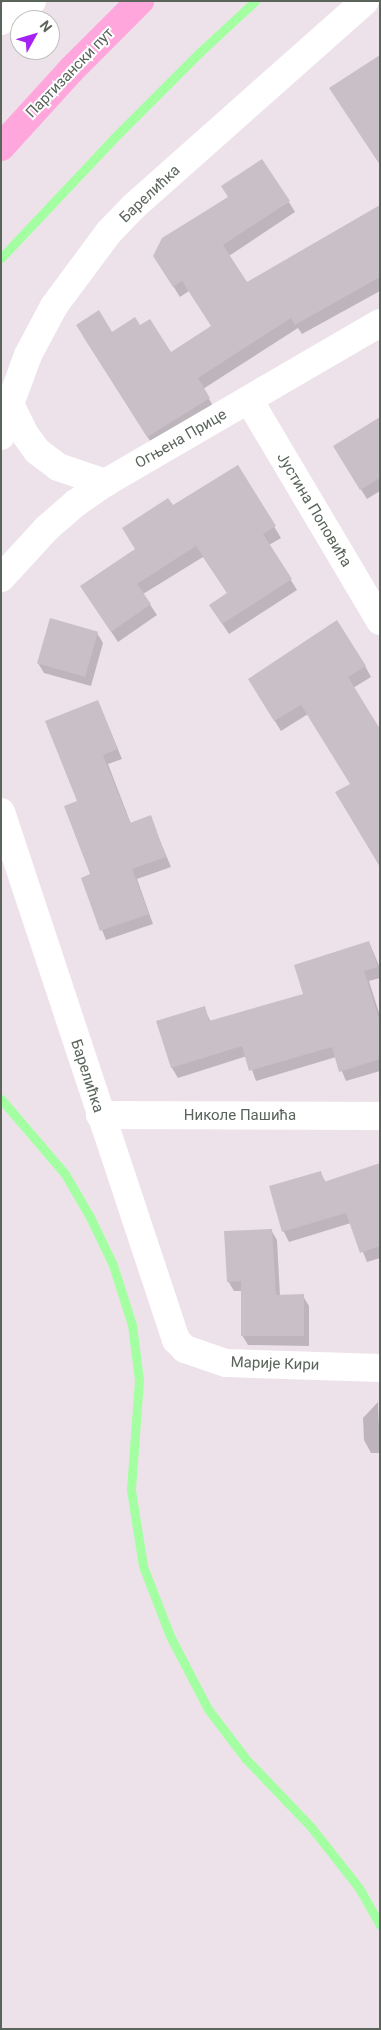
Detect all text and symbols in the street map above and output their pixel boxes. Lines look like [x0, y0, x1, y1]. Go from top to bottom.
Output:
north arrow [10, 10, 60, 60]
text: N [37, 17, 55, 35]
street label: Партизански пут [22, 24, 118, 122]
street label: Барелићка [116, 161, 184, 227]
street label: Огњена Прице [132, 406, 230, 472]
street label: Јустина Поповића [273, 450, 355, 570]
street label: Барелићка [67, 1037, 107, 1115]
street label: Николе Пашића [184, 1107, 296, 1125]
street label: Марије Кири [230, 1353, 320, 1375]

